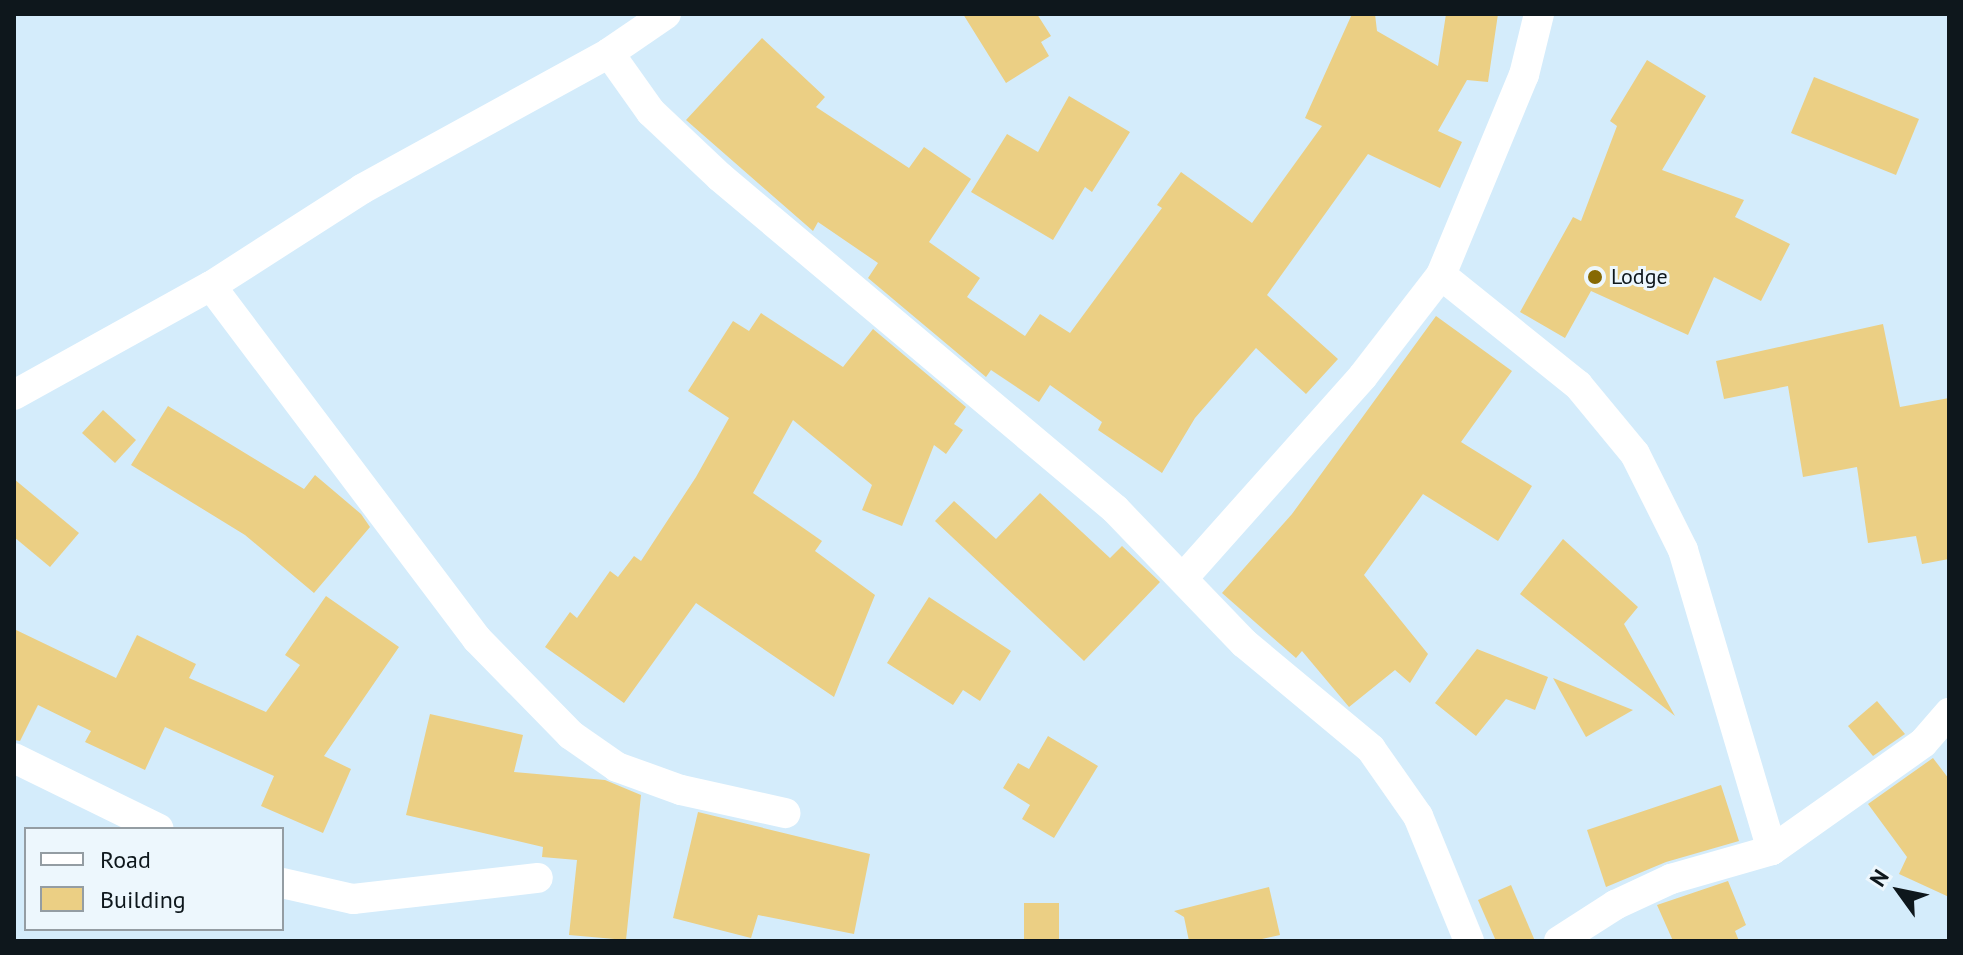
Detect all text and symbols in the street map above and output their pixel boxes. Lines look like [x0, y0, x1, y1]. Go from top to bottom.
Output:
place label: Lodge [1611, 264, 1668, 290]
marker: Lodge [1586, 268, 1604, 286]
legend [24, 827, 284, 931]
text: Road [100, 844, 151, 875]
north arrow [1859, 851, 1939, 931]
text: N [1863, 864, 1895, 892]
text: Building [100, 884, 186, 915]

